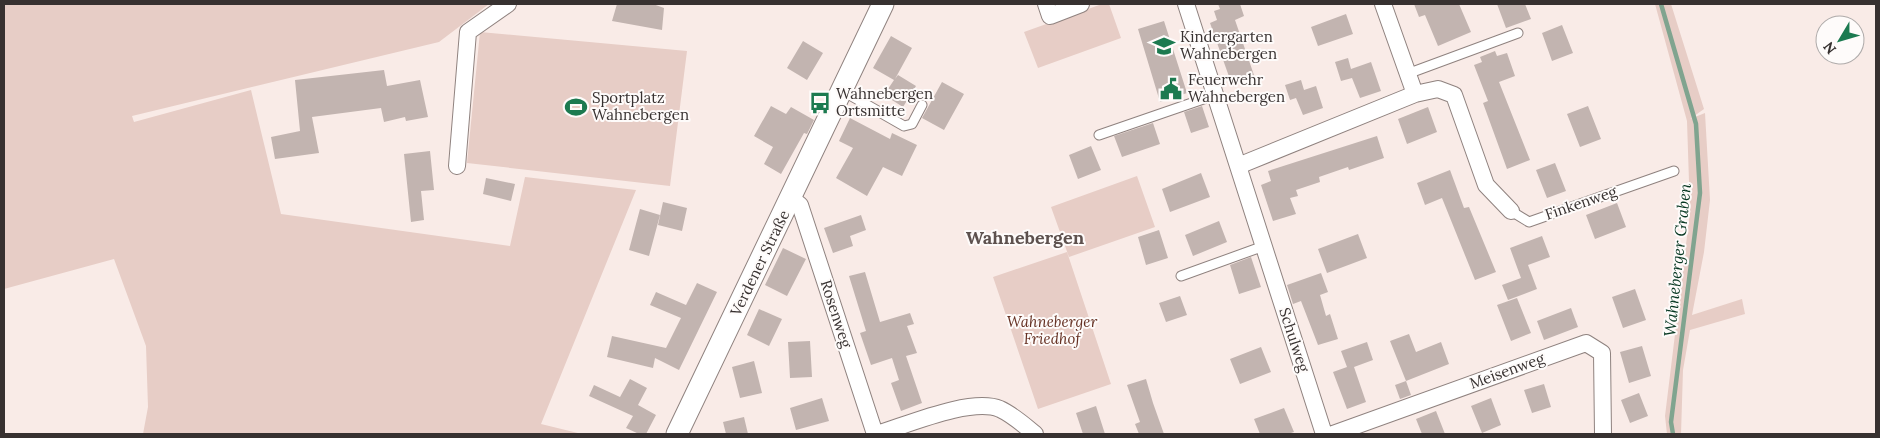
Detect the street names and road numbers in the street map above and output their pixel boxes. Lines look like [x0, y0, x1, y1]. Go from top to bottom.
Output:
street label: Finkenweg [1542, 181, 1620, 224]
street label: Verdener Straße [725, 207, 793, 320]
street label: Rosenweg [817, 277, 857, 351]
street label: Schulweg [1275, 305, 1314, 375]
street label: Meisenweg [1467, 348, 1547, 393]

